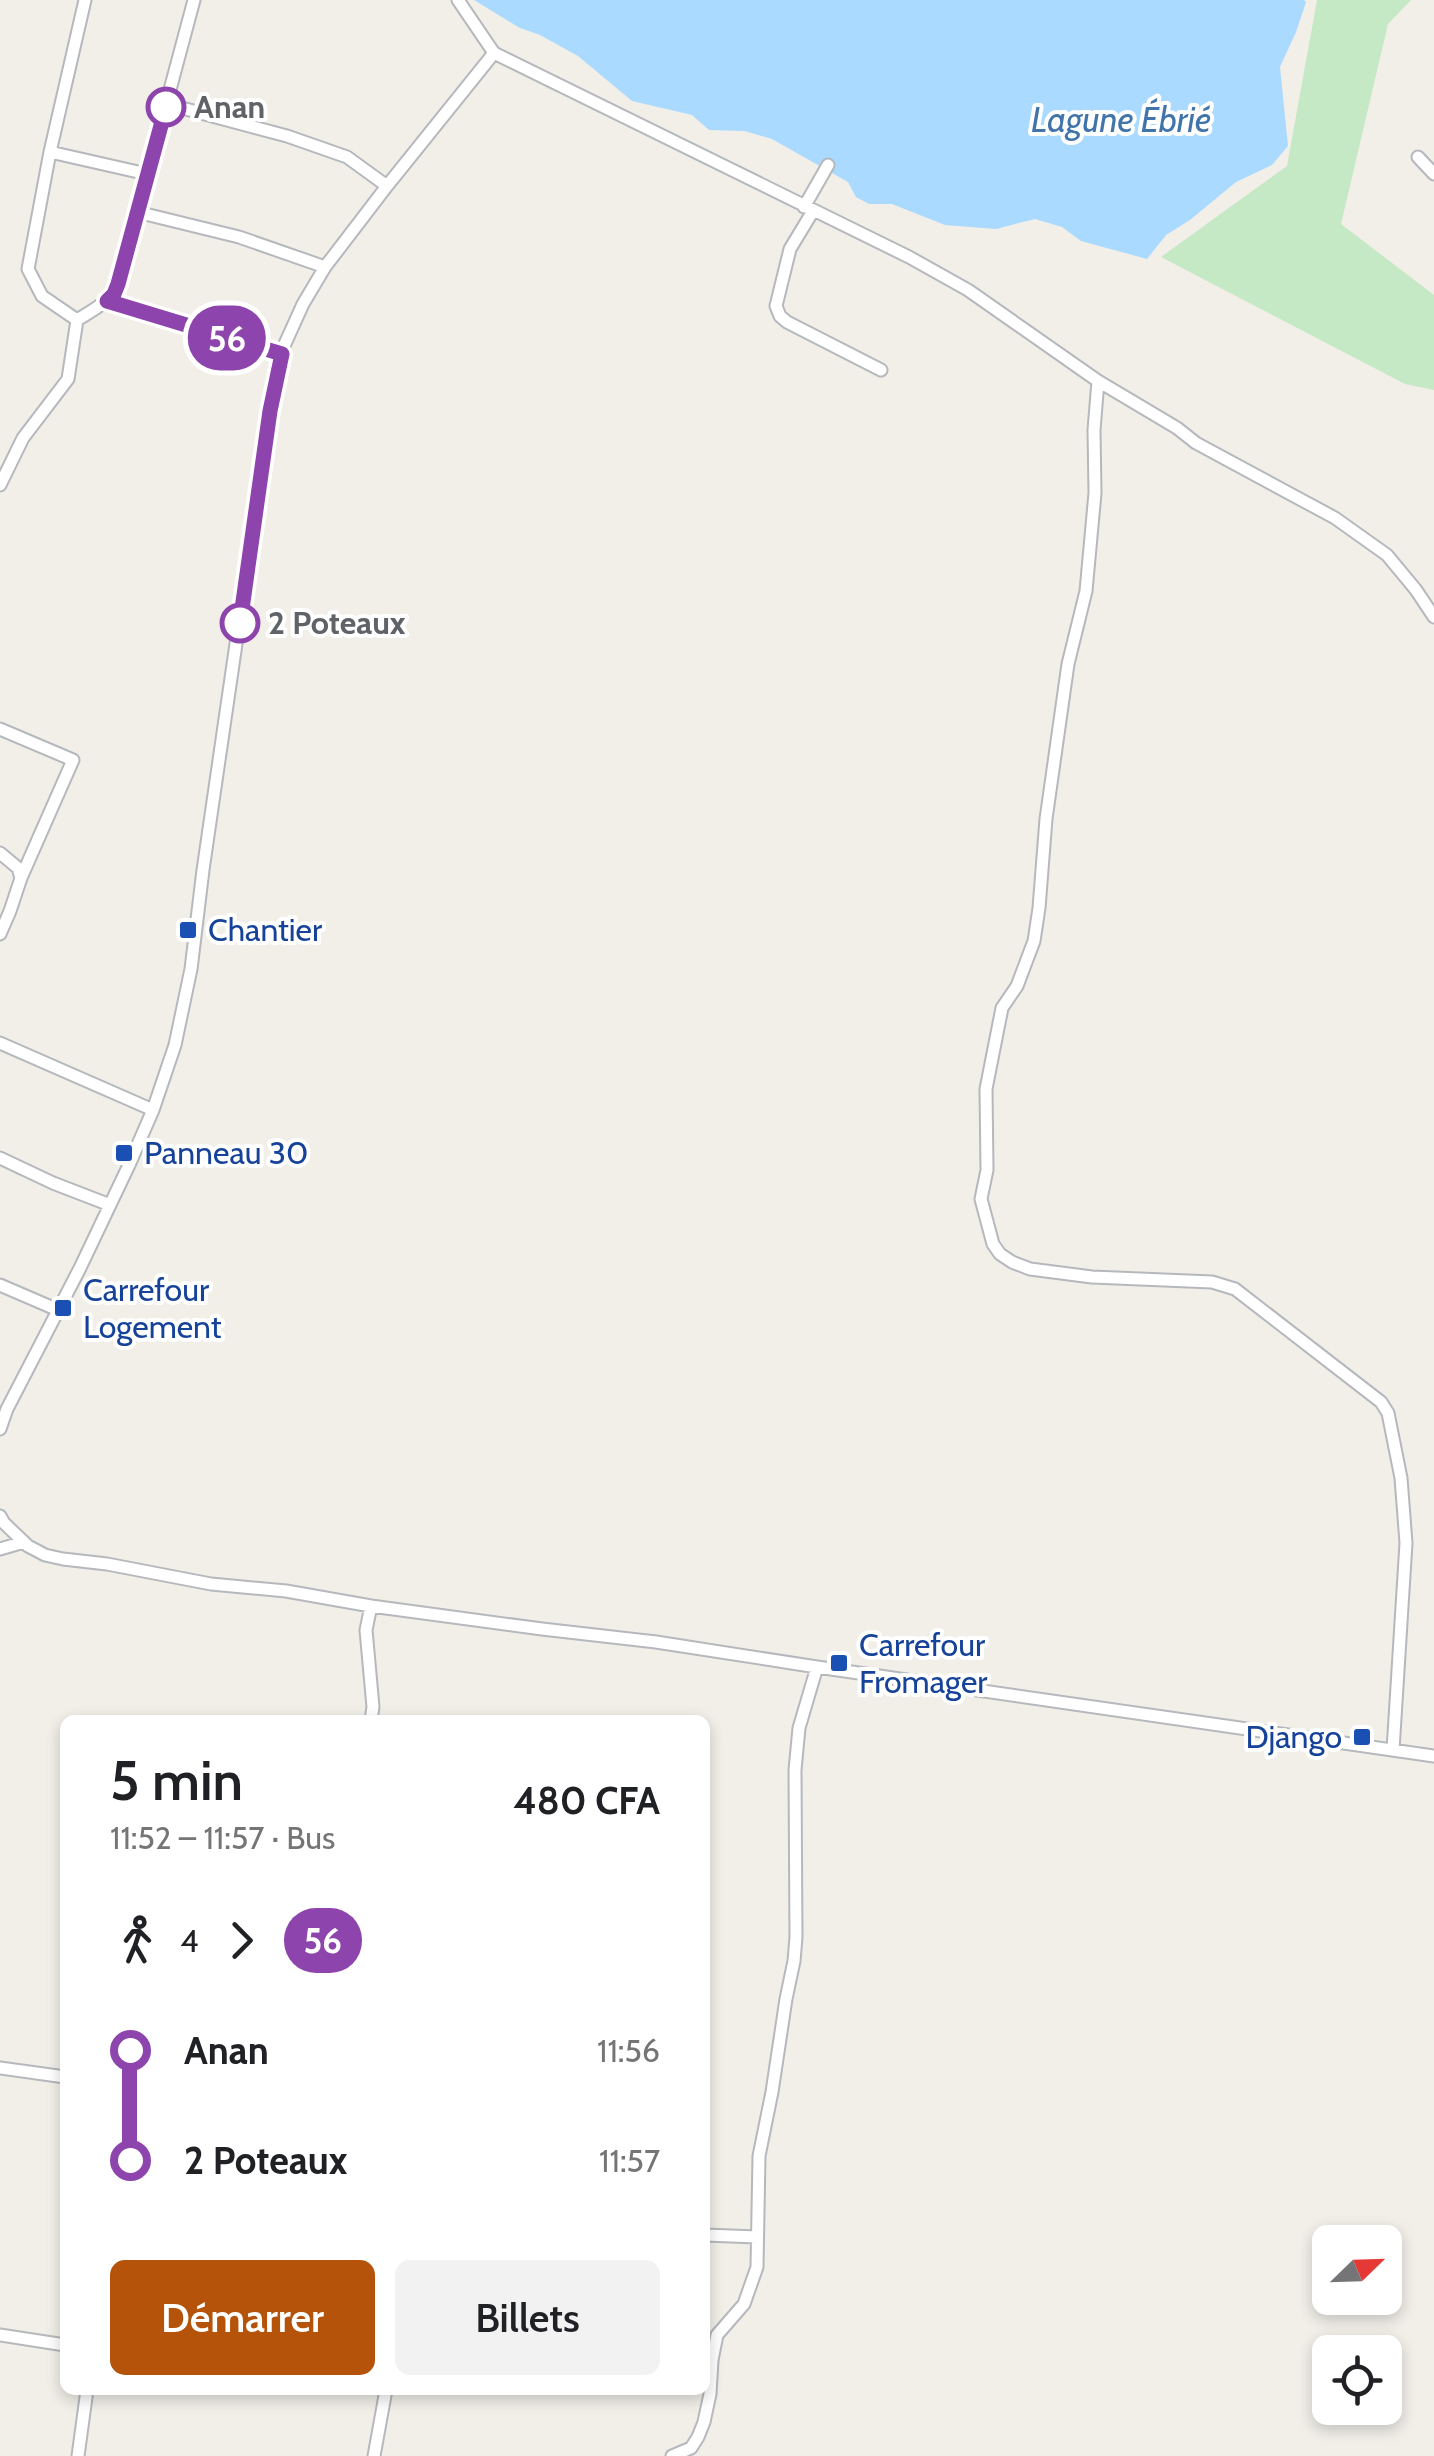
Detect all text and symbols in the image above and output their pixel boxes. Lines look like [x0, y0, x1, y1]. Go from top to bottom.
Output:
place label: Anan [194, 87, 265, 126]
marker: Anan [147, 88, 185, 126]
water label: Lagune Ébrié [1031, 97, 1211, 141]
line badge: 56 [182, 306, 272, 370]
text: 56 [208, 317, 246, 360]
place label: 2 Poteaux [268, 603, 406, 642]
marker: 2 Poteaux [221, 604, 259, 642]
place label: Chantier [208, 910, 323, 949]
marker: Chantier [177, 919, 199, 941]
place label: Panneau 30 [144, 1133, 308, 1172]
marker: Panneau 30 [113, 1142, 135, 1164]
place label: Carrefour Logement [83, 1270, 222, 1346]
marker: Carrefour Logement [52, 1297, 74, 1319]
place label: Carrefour Fromager [859, 1625, 988, 1701]
marker: Carrefour Fromager [828, 1652, 850, 1674]
place label: Django [1245, 1717, 1342, 1756]
marker: Django [1351, 1726, 1373, 1748]
text: 5 min [110, 1747, 243, 1814]
text: 480 CFA [513, 1777, 660, 1824]
text: 11:52 – 11:57 · Bus [110, 1818, 335, 1857]
icon: walk [110, 1913, 165, 1968]
icon: forward [214, 1913, 269, 1968]
text: 56 [304, 1919, 342, 1962]
text: 4 [180, 1921, 199, 1960]
text: Anan [184, 2027, 269, 2074]
text: 11:56 [597, 2031, 660, 2070]
text: 2 Poteaux [184, 2137, 347, 2184]
text: 11:57 [599, 2141, 660, 2180]
north arrow [1312, 2225, 1402, 2315]
map controls [1312, 2225, 1402, 2425]
button: Démarrer [110, 2260, 375, 2375]
button: Billets [395, 2260, 660, 2375]
button: locate [1312, 2335, 1402, 2425]

